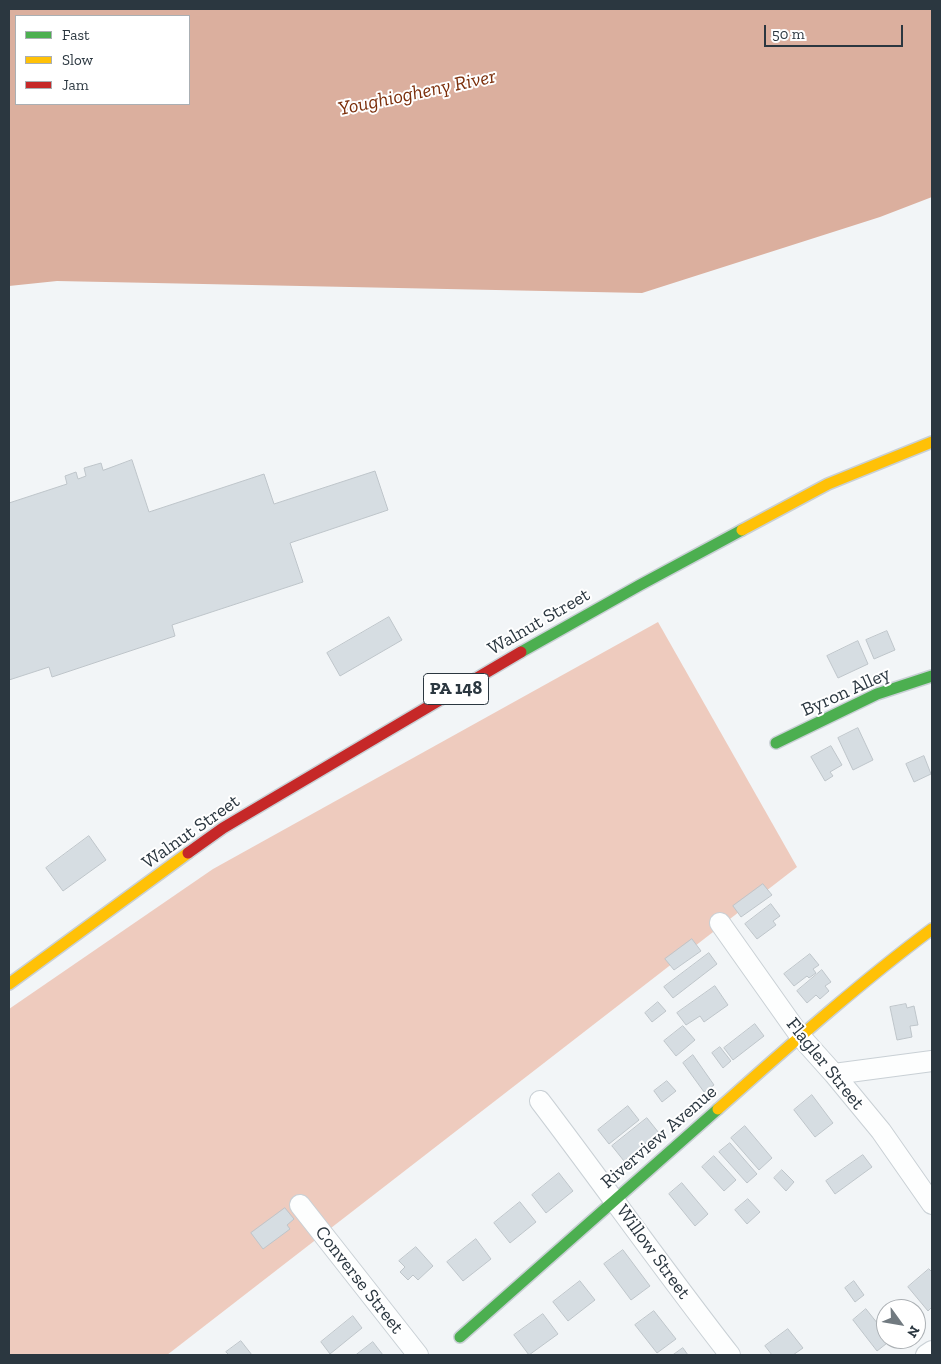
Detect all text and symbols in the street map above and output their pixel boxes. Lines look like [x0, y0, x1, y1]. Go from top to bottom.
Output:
legend [15, 15, 190, 105]
scale bar [766, 15, 905, 47]
text: 50 m [772, 25, 805, 43]
text: Fast [62, 26, 90, 44]
text: Slow [62, 51, 93, 69]
water label: Youghiogheny River [336, 65, 498, 121]
text: Jam [62, 76, 89, 94]
street label: Walnut Street [484, 584, 594, 660]
street label: Byron Alley [798, 662, 894, 722]
road number: PA 148 [424, 674, 488, 704]
street label: Walnut Street [138, 790, 244, 874]
street label: Flagler Street [781, 1013, 869, 1115]
street label: Riverview Avenue [596, 1081, 722, 1193]
street label: Willow Street [611, 1200, 695, 1304]
street label: Converse Street [310, 1222, 408, 1338]
north arrow [876, 1299, 926, 1349]
text: N [903, 1323, 923, 1341]

